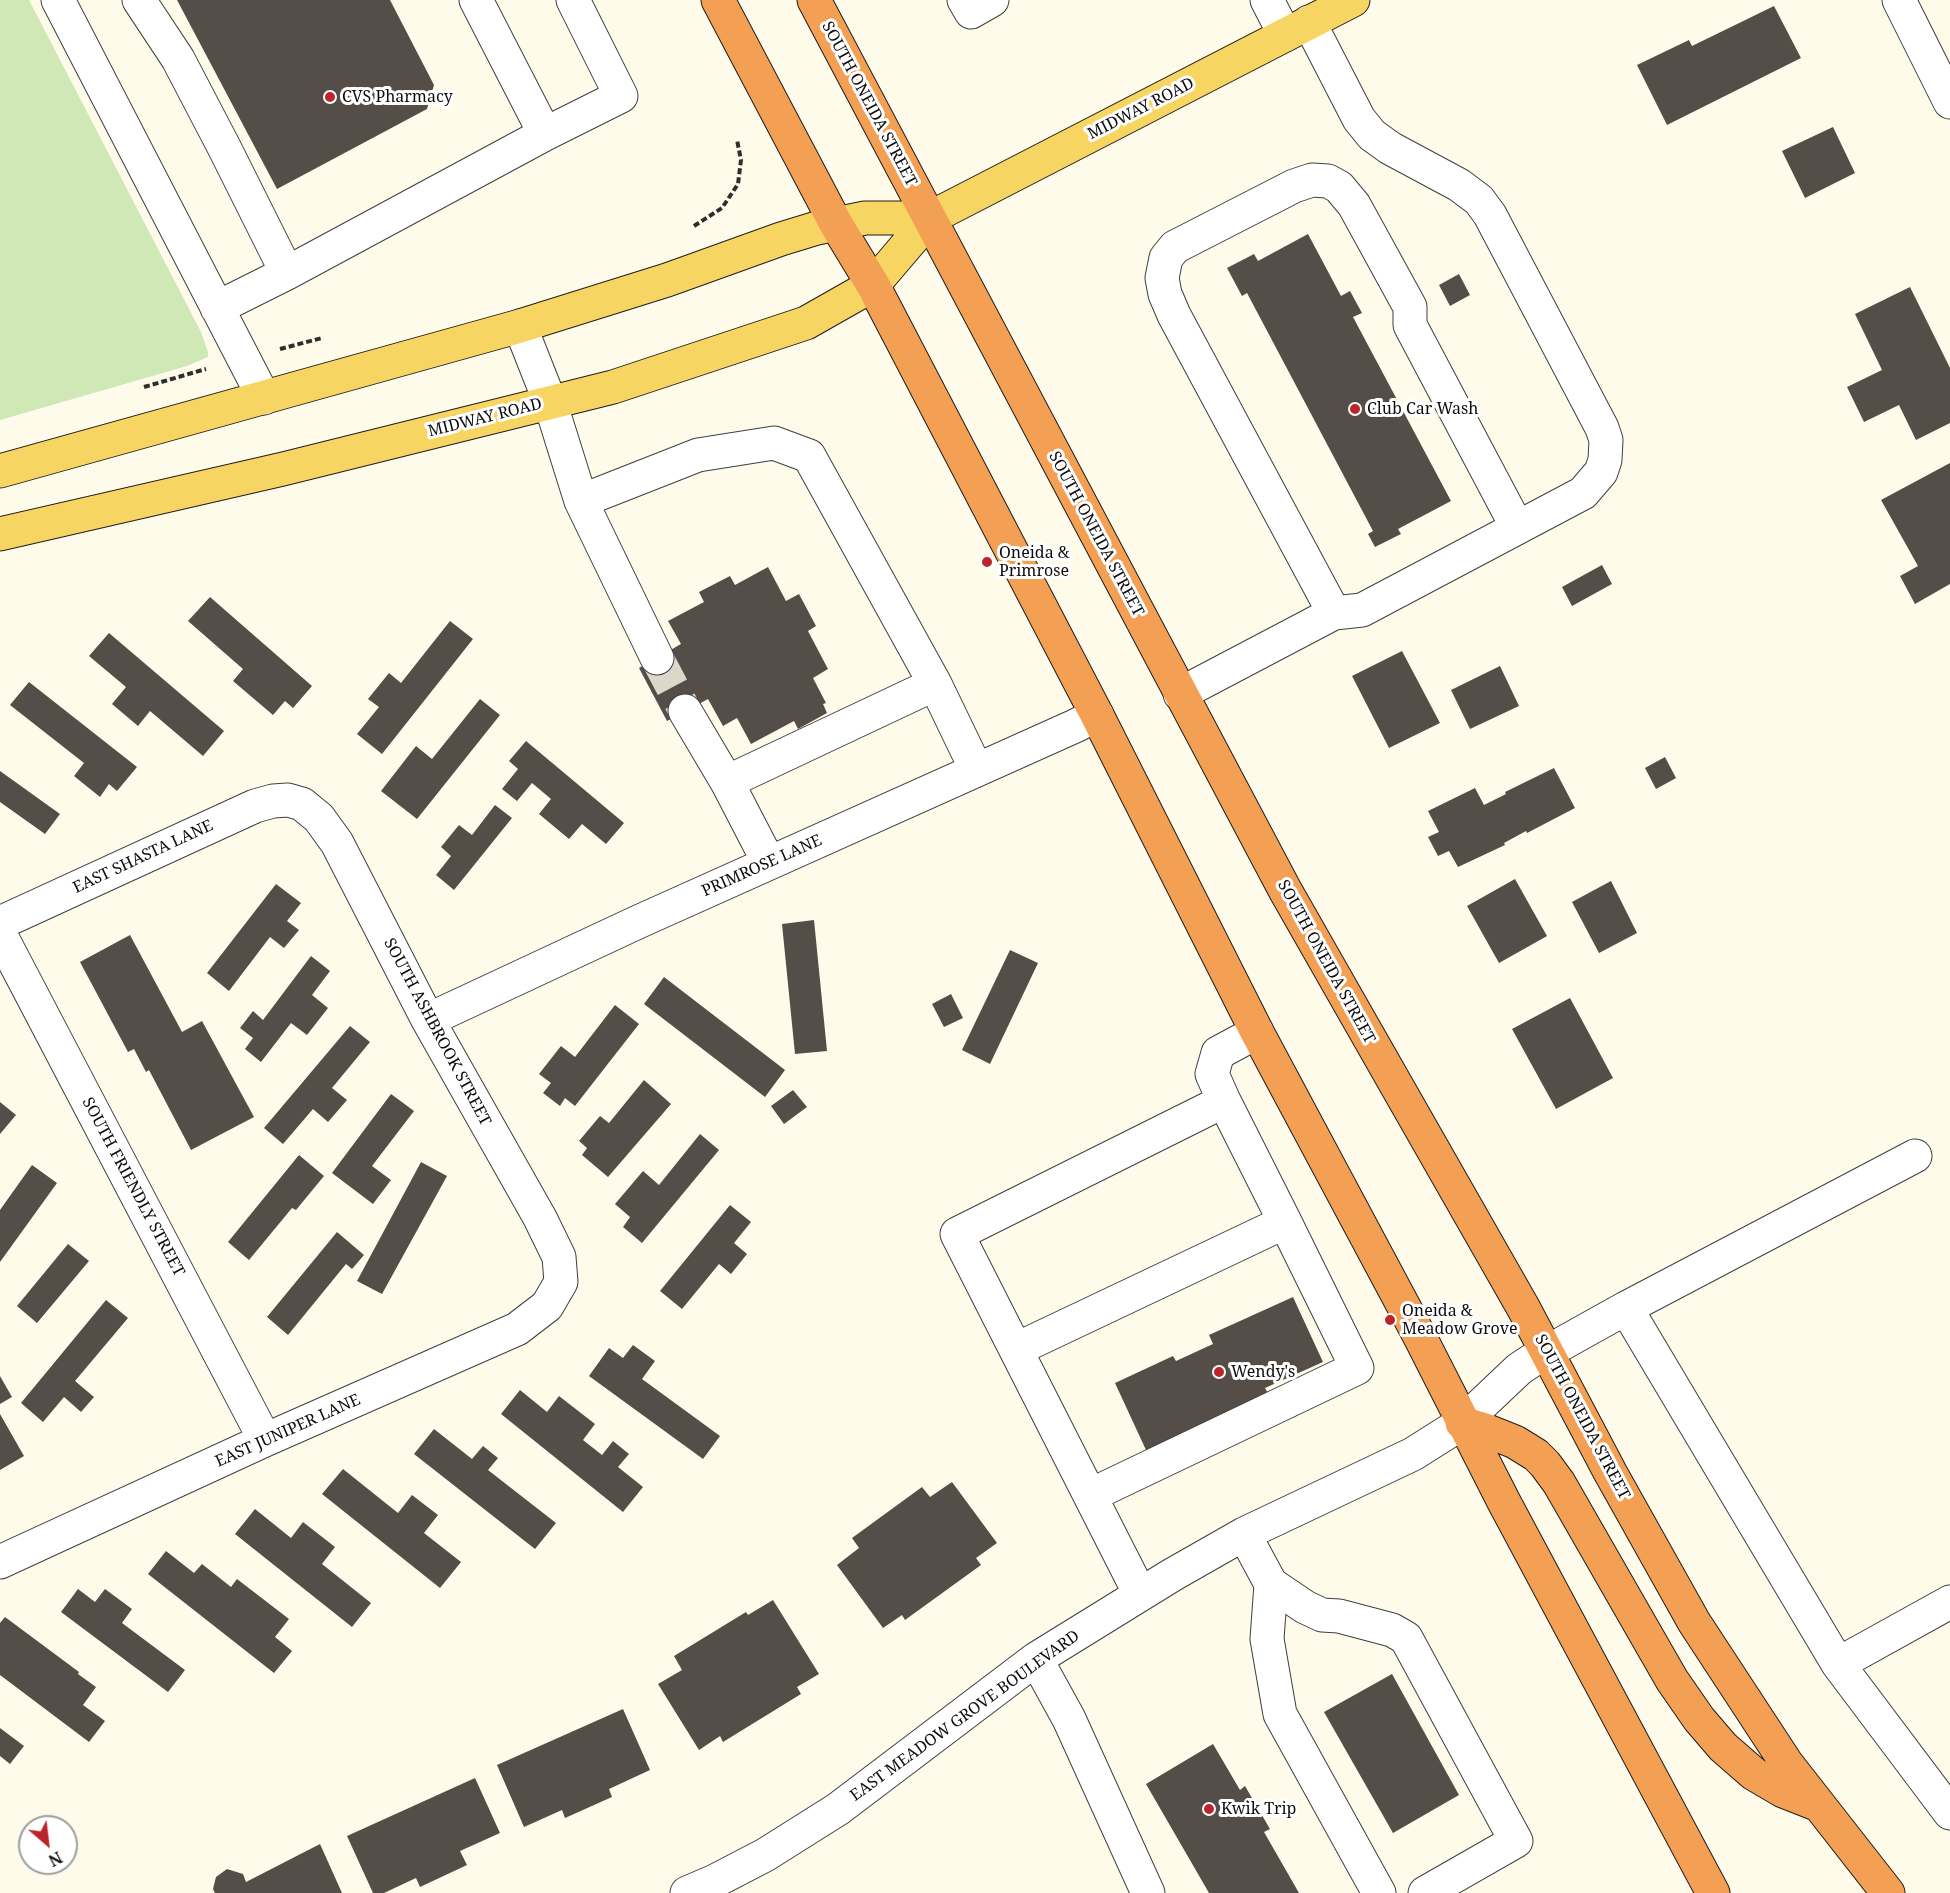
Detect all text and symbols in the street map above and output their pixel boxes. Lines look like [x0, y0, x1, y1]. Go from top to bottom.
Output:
street label: SOUTH ONEIDA STREET [817, 18, 921, 190]
street label: MIDWAY ROAD [1085, 74, 1197, 144]
place label: CVS Pharmacy [342, 87, 453, 107]
marker: CVS Pharmacy [323, 90, 337, 104]
street label: MIDWAY ROAD [426, 395, 544, 441]
place label: Club Car Wash [1367, 399, 1478, 419]
marker: Club Car Wash [1348, 402, 1362, 416]
street label: SOUTH ONEIDA STREET [1044, 448, 1148, 620]
place label: Oneida & Primrose [999, 543, 1070, 581]
marker: Oneida & Primrose [980, 555, 994, 569]
street label: EAST SHASTA LANE [70, 816, 216, 898]
street label: PRIMROSE LANE [699, 831, 825, 901]
street label: SOUTH ONEIDA STREET [1273, 877, 1379, 1047]
street label: SOUTH ASHBROOK STREET [379, 935, 495, 1129]
street label: SOUTH FRIENDLY STREET [78, 1094, 188, 1280]
place label: Oneida & Meadow Grove [1402, 1301, 1518, 1339]
marker: Oneida & Meadow Grove [1383, 1313, 1397, 1327]
street label: SOUTH ONEIDA STREET [1530, 1331, 1634, 1503]
place label: Wendy's [1231, 1362, 1295, 1382]
marker: Wendy's [1212, 1365, 1226, 1379]
street label: EAST JUNIPER LANE [213, 1390, 363, 1472]
street label: EAST MEADOW GROVE BOULEVARD [847, 1626, 1083, 1806]
place label: Kwik Trip [1221, 1799, 1296, 1819]
marker: Kwik Trip [1202, 1802, 1216, 1816]
north arrow [18, 1815, 78, 1875]
text: N [45, 1846, 66, 1872]

